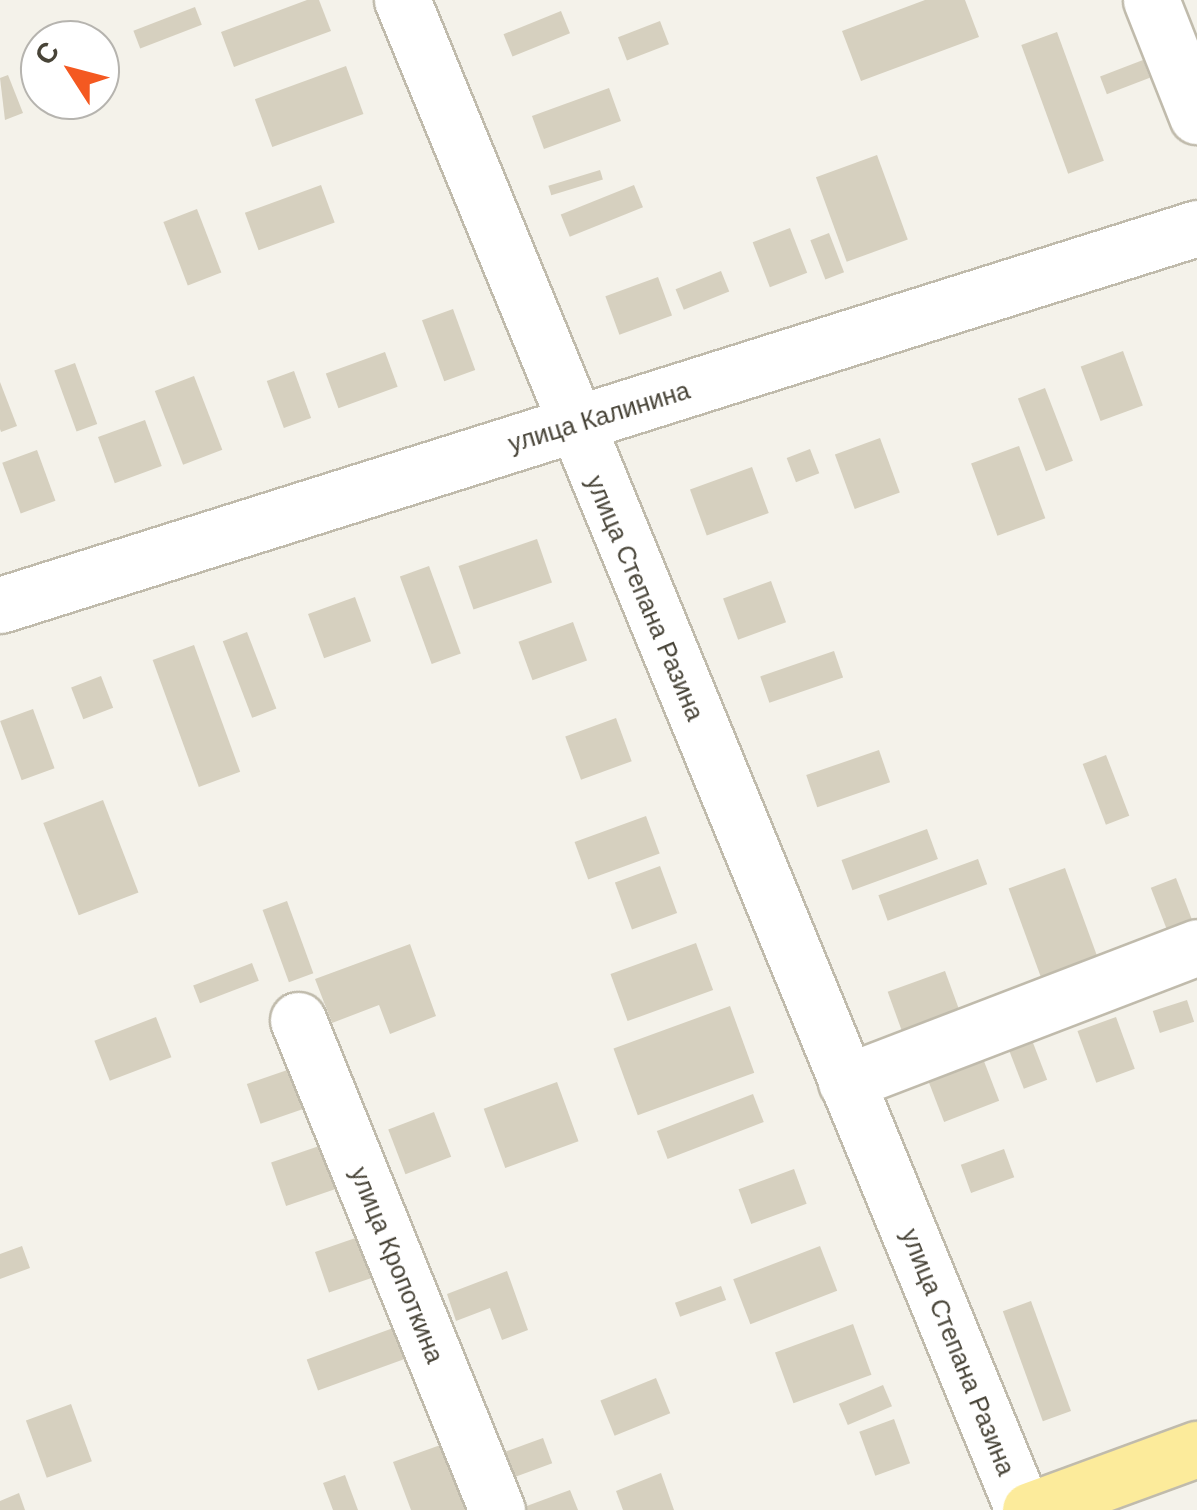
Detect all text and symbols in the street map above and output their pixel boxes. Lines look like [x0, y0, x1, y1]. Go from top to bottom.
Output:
north arrow [20, 20, 120, 120]
text: С [28, 36, 65, 71]
street label: улица Калинина [505, 375, 693, 459]
street label: улица Степана Разина [580, 471, 710, 725]
street label: улица Кропоткина [344, 1162, 450, 1368]
street label: улица Степана Разина [895, 1224, 1021, 1480]

